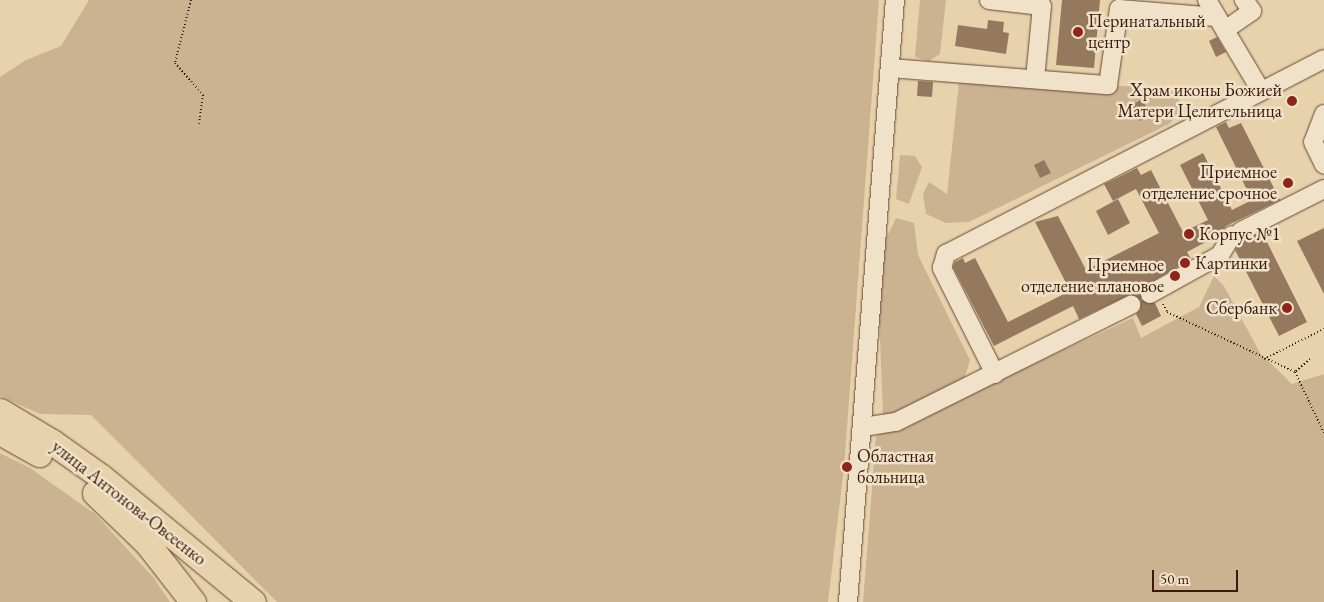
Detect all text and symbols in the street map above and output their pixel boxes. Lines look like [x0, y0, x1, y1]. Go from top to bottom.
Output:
place label: Перинатальный центр [1088, 11, 1205, 54]
marker: Перинатальный центр [1072, 26, 1084, 38]
place label: Храм иконы Божией Матери Целительница [1118, 80, 1282, 122]
marker: Храм иконы Божией Матери Целительница [1286, 95, 1298, 107]
place label: Приемное отделение срочное [1142, 162, 1277, 204]
marker: Приемное отделение срочное [1281, 176, 1295, 190]
place label: Корпус №1 [1199, 223, 1280, 245]
marker: Корпус №1 [1183, 228, 1195, 240]
place label: Картинки [1195, 252, 1268, 274]
place label: Приемное отделение плановое [1021, 255, 1164, 298]
marker: Картинки [1179, 257, 1191, 269]
marker: Приемное отделение плановое [1168, 269, 1182, 283]
place label: Сбербанк [1206, 297, 1277, 319]
marker: Сбербанк [1281, 302, 1293, 314]
street label: улица Антонова-Овсеенко [47, 436, 211, 570]
place label: Областная больница [857, 446, 934, 488]
marker: Областная больница [841, 461, 853, 473]
scale bar [1154, 560, 1240, 592]
text: 50 m [1160, 569, 1189, 588]

